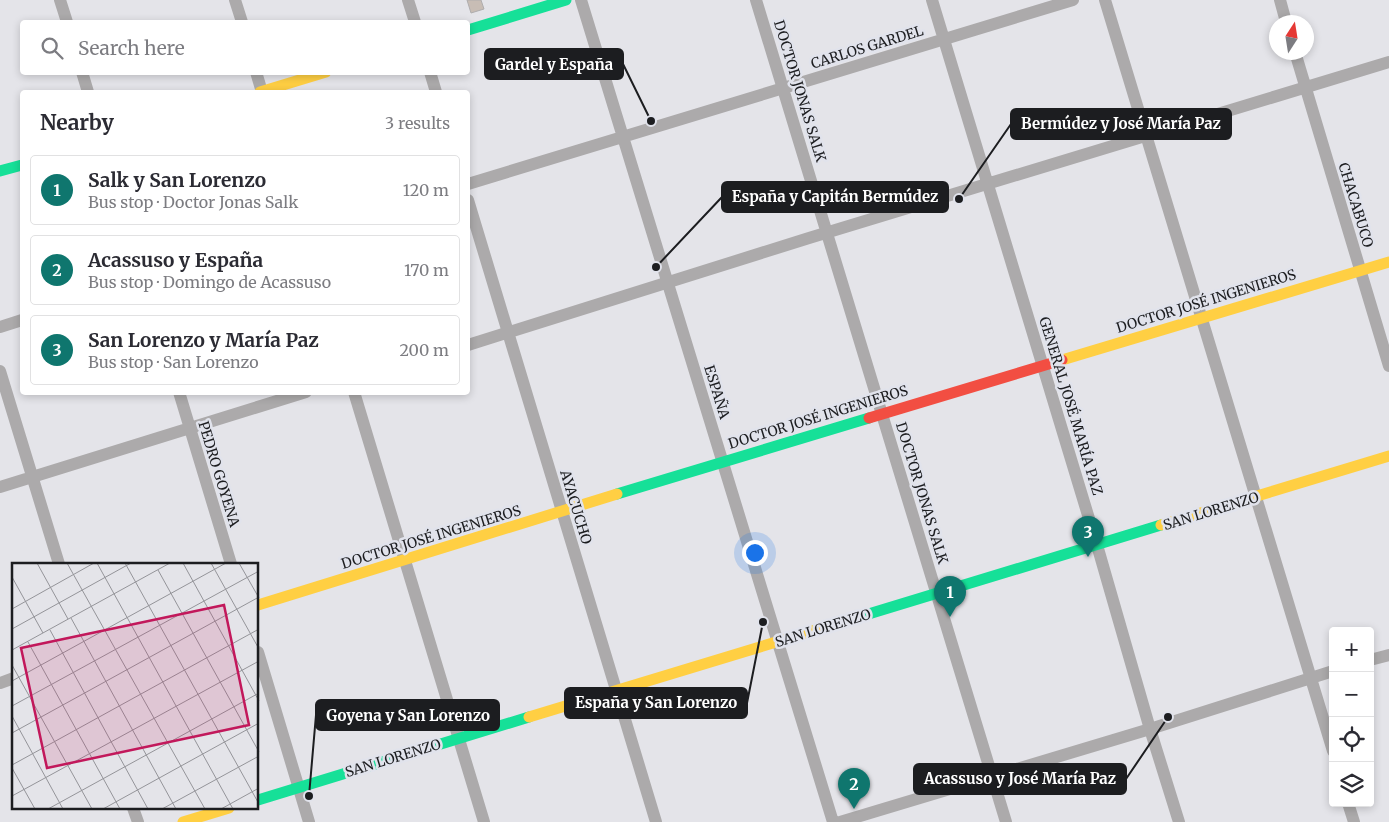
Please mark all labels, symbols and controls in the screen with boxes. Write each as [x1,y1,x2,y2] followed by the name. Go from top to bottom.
[1269,15,1314,60] north arrow
[770,18,830,165] street label: DOCTOR JONAS SALK
[20,20,470,75] search box
[809,21,926,73] street label: CARLOS GARDEL
[38,34,66,62] icon: search
[78,36,185,60] text: Search here
[485,49,623,79] callout: Gardel y España
[495,55,614,74] text: Gardel y España
[40,109,114,136] text: Nearby
[1011,109,1231,139] callout: Bermúdez y José María Paz
[385,113,450,133] text: 3 results
[1021,114,1221,133] text: Bermúdez y José María Paz
[1335,160,1377,250] street label: CHACABUCO
[88,168,266,192] text: Salk y San Lorenzo
[53,180,61,200] text: 1
[403,180,449,200] text: 120 m
[722,182,948,212] callout: España y Capitán Bermúdez
[732,187,938,206] text: España y Capitán Bermúdez
[88,192,298,212] text: Bus stop · Doctor Jonas Salk
[88,248,263,272] text: Acassuso y España
[52,260,62,280] text: 2
[404,260,449,280] text: 170 m
[1114,265,1298,337] street label: DOCTOR JOSÉ INGENIEROS
[88,272,331,292] text: Bus stop · Domingo de Acassuso
[1035,315,1107,497] street label: GENERAL JOSÉ MARÍA PAZ
[88,328,319,352] text: San Lorenzo y María Paz
[52,340,62,360] text: 3
[399,340,449,360] text: 200 m
[88,352,259,372] text: Bus stop · San Lorenzo
[700,363,734,421] street label: ESPAÑA
[726,381,910,453] street label: DOCTOR JOSÉ INGENIEROS
[194,419,244,529] street label: PEDRO GOYENA
[892,420,952,567] street label: DOCTOR JONAS SALK
[556,467,596,546] street label: AYACUCHO
[1161,488,1261,534] street label: SAN LORENZO
[339,501,523,573] street label: DOCTOR JOSÉ INGENIEROS
[1072,516,1104,557] pin: 3
[742,540,768,566] your location
[12,563,259,810] inset map
[934,576,966,617] pin: 1
[773,605,873,651] street label: SAN LORENZO
[1329,627,1374,807] map controls
[1329,627,1374,672] button: +
[1329,672,1374,717] button: −
[565,688,747,718] callout: España y San Lorenzo
[575,693,737,712] text: España y San Lorenzo
[316,700,499,730] callout: Goyena y San Lorenzo
[326,706,490,725] text: Goyena y San Lorenzo
[1329,717,1374,762] button: locate
[343,735,443,781] street label: SAN LORENZO
[1329,762,1374,807] button: layers
[914,764,1126,794] callout: Acassuso y José María Paz
[838,768,870,809] pin: 2
[923,769,1116,788] text: Acassuso y José María Paz

